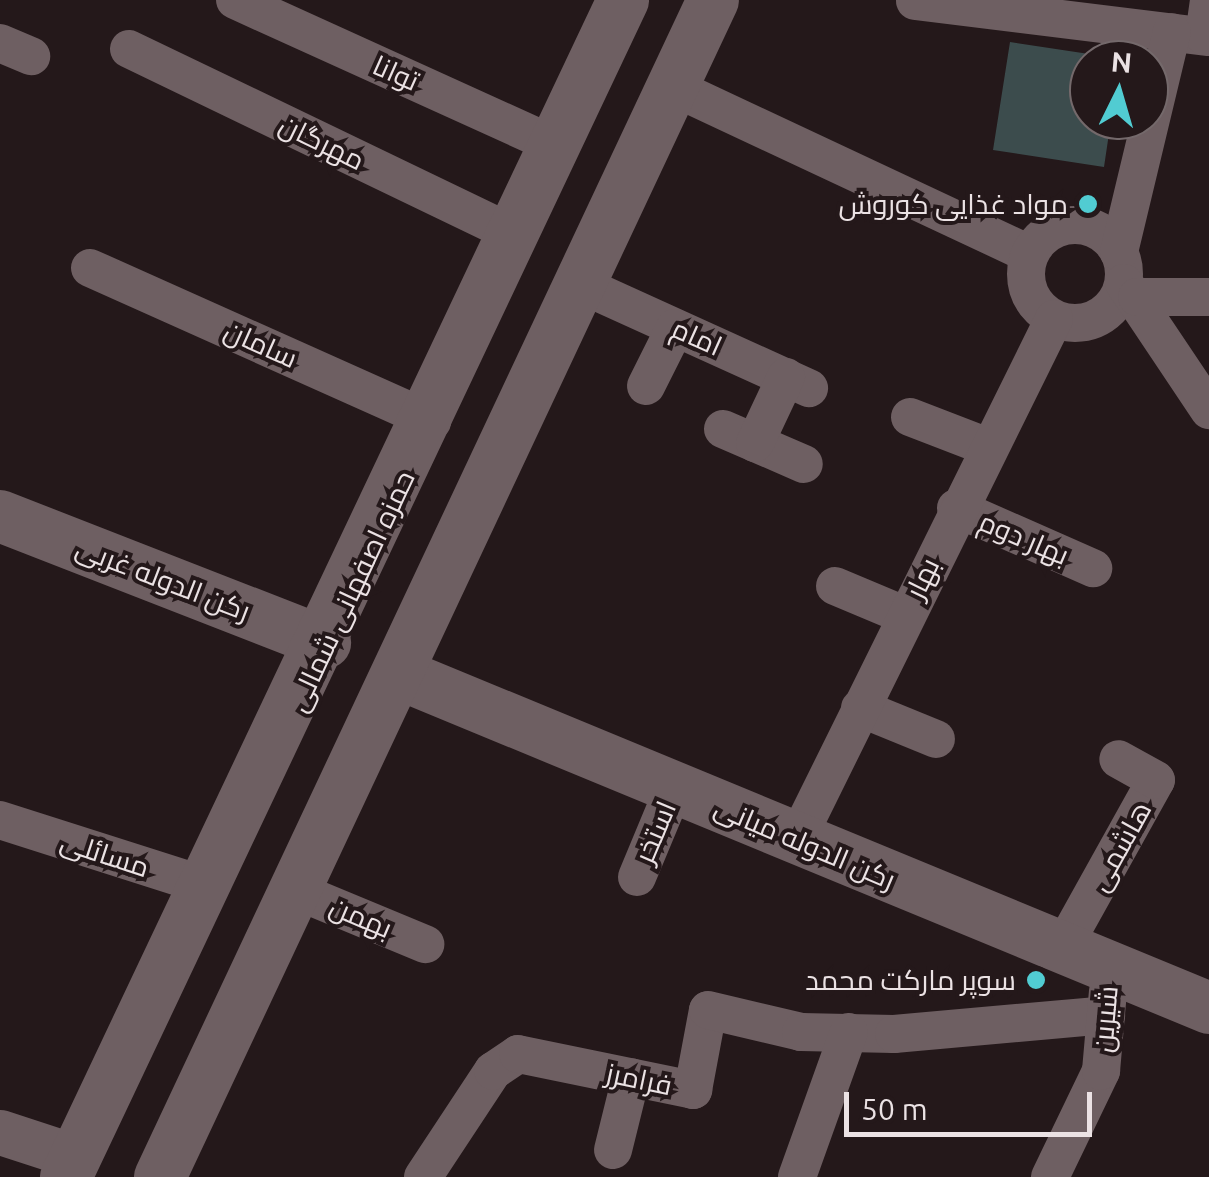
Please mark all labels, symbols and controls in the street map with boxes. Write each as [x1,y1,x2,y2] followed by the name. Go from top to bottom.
[1069,40,1169,140] north arrow
[1110,45,1133,78] text: N
[368,48,424,98] street label: توانا
[274,107,370,177] street label: مهرگان
[838,187,1068,221] place label: مواد غذایی کوروش
[1077,193,1099,215] marker: مواد غذایی کوروش
[667,311,727,363] street label: امام
[219,313,303,375] street label: سامان
[280,465,422,717] street label: حمزه اصفهانی شمالی
[974,504,1074,572] street label: بهار دوم
[71,530,255,628] street label: رکن الدوله غربی
[898,552,946,604] street label: بهار
[709,790,901,896] street label: رکن الدوله میانی
[1082,795,1158,897] street label: هاشمی
[627,796,683,868] street label: استخر
[56,824,154,884] street label: مسائلی
[325,889,397,945] street label: بهمن
[805,963,1016,997] place label: سوپر مارکت محمد
[1025,969,1047,991] marker: سوپر مارکت محمد
[1085,984,1125,1054] street label: شیرین
[603,1056,675,1102] street label: فرامرز
[849,1072,1096,1134] scale bar
[861,1092,928,1126] text: 50 m

